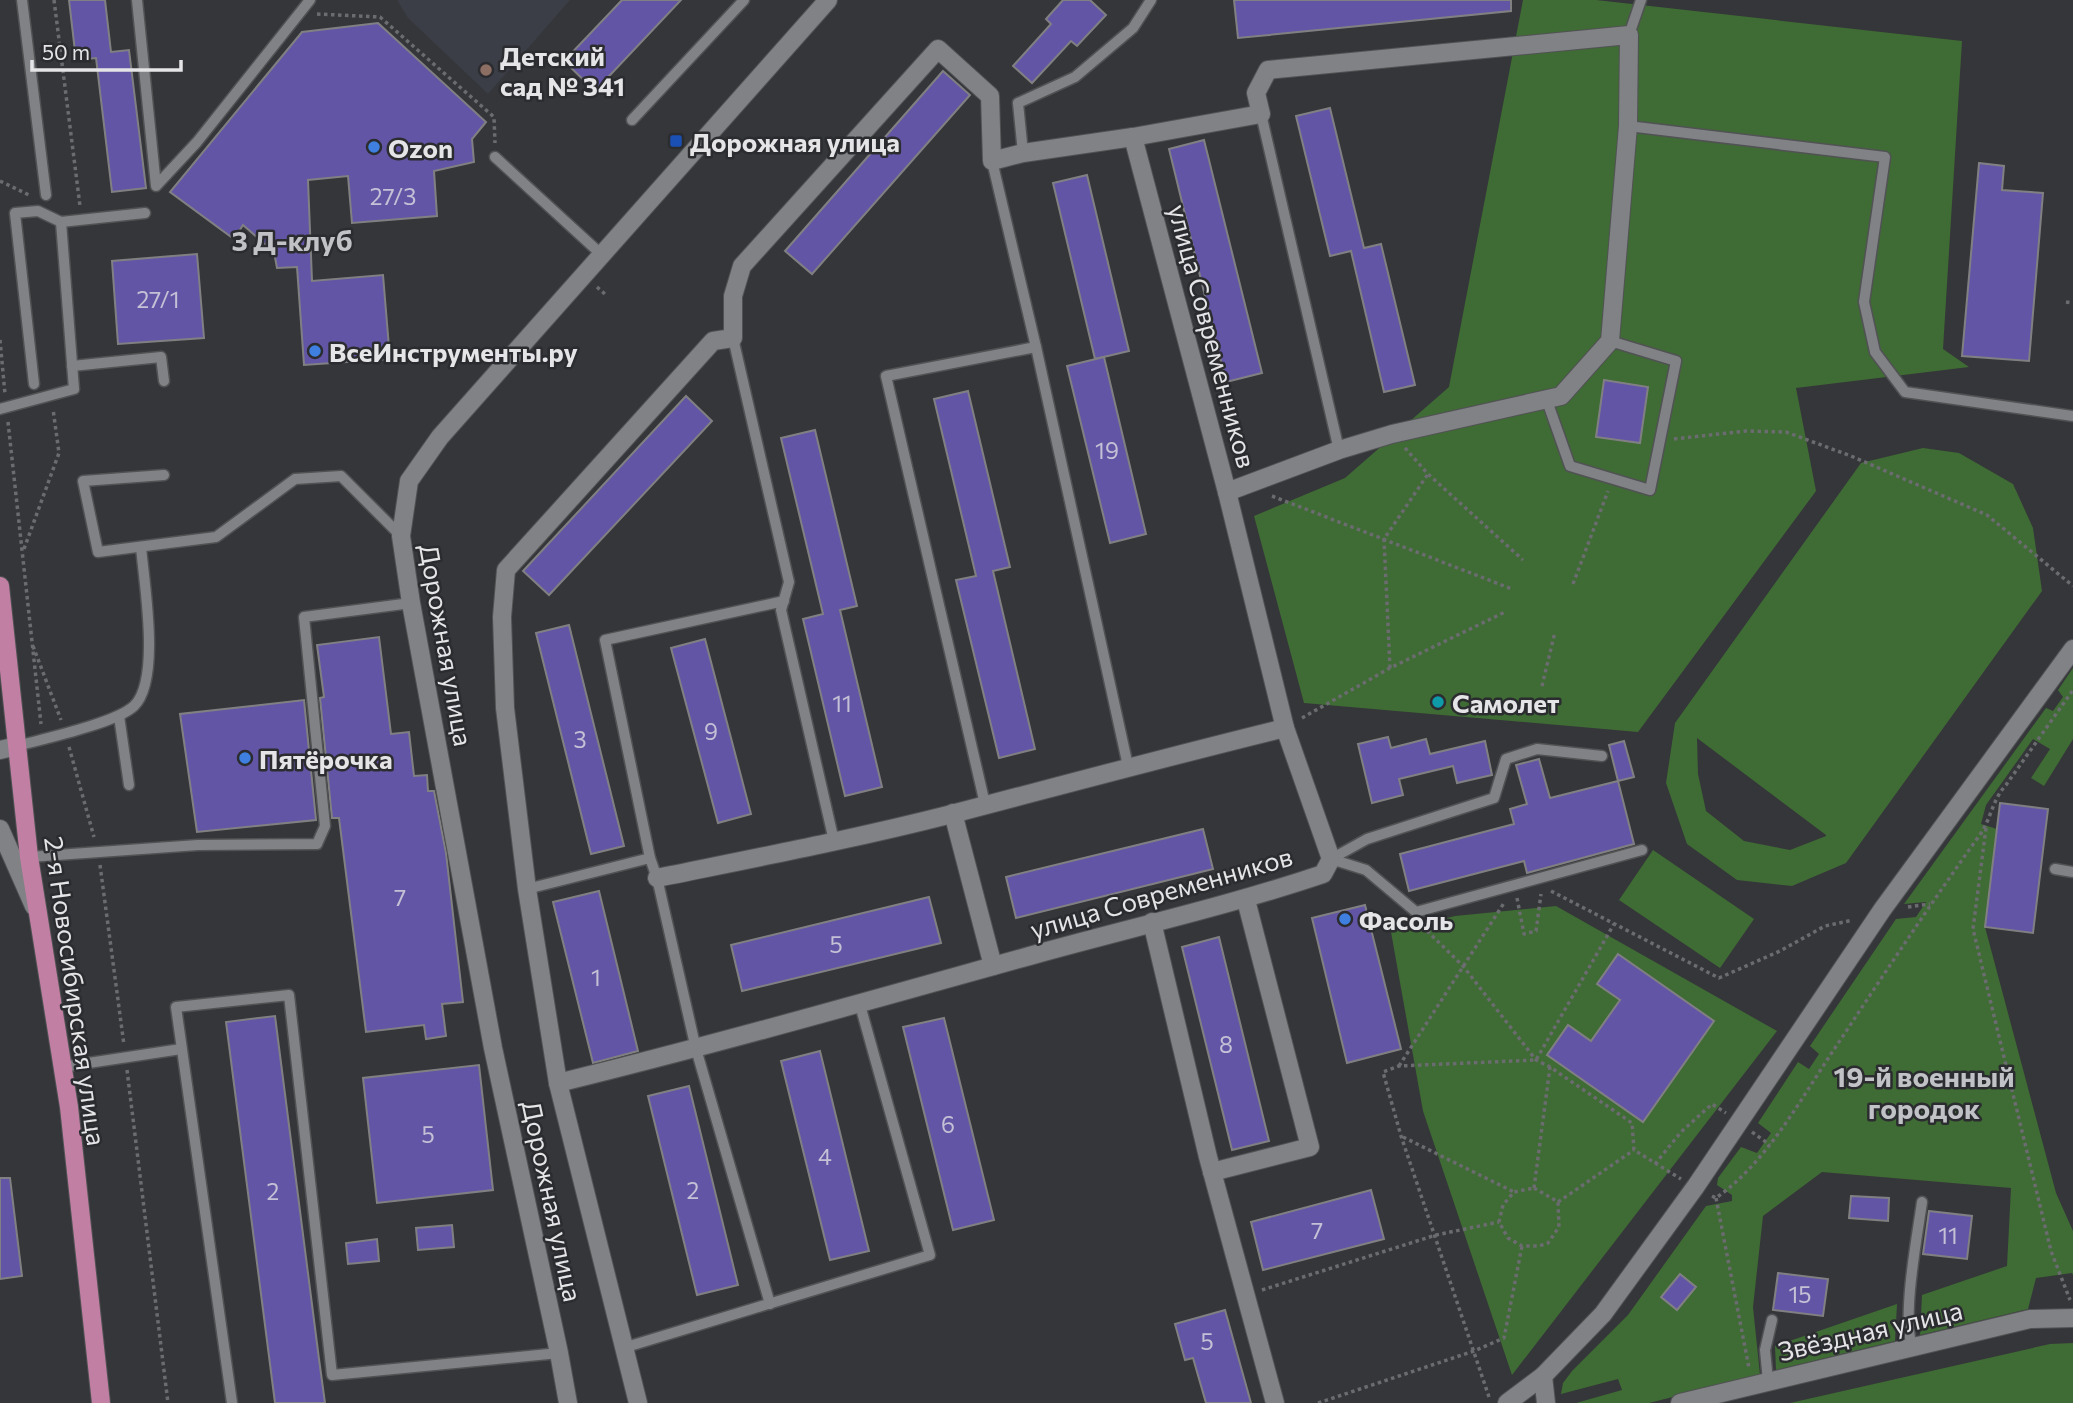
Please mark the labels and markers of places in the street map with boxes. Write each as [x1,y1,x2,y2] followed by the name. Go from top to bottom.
[500,40,625,101] place label: Детский сад № 341
[478,62,494,78] marker: Детский сад № 341
[690,126,900,157] place label: Дорожная улица
[388,132,453,163] place label: Ozon
[668,133,684,149] marker: Дорожная улица
[366,139,382,155] marker: Ozon
[329,336,578,367] place label: ВсеИнструменты.ру
[307,343,323,359] marker: ВсеИнструменты.ру
[1452,687,1560,718] place label: Самолет
[1430,694,1446,710] marker: Самолет
[259,743,392,774] place label: Пятёрочка
[237,750,253,766] marker: Пятёрочка
[1359,904,1453,935] place label: Фасоль
[1337,911,1353,927] marker: Фасоль

